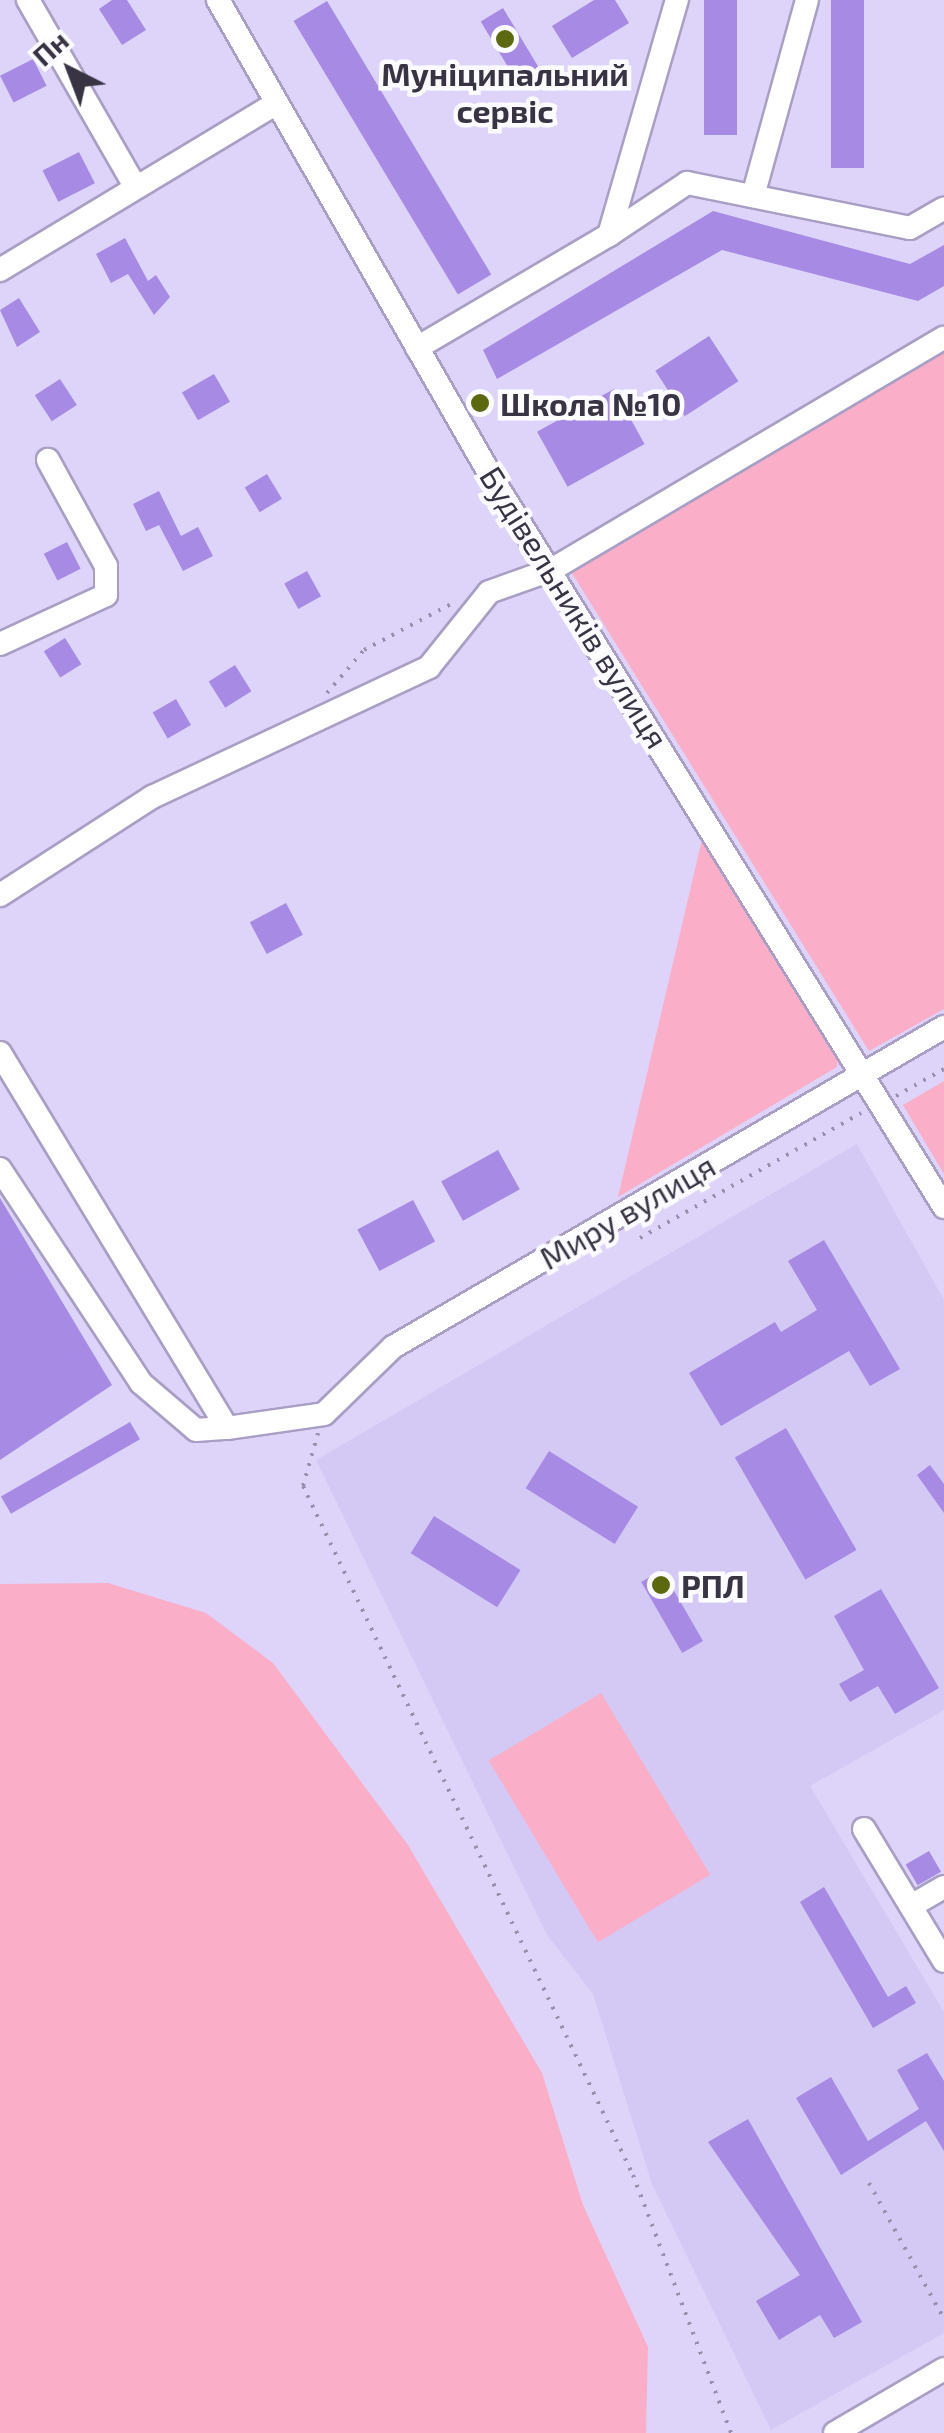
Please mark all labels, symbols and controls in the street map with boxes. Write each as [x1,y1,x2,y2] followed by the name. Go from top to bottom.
[20,20,120,120] north arrow
[25,23,75,73] text: Пн
[494,28,516,50] marker: Муніципальний сервіс
[381,55,629,130] place label: Муніципальний сервіс
[500,384,681,422] place label: Школа №10
[469,392,491,414] marker: Школа №10
[473,459,677,755] street label: Будівельників вулиця
[532,1145,722,1277] street label: Миру вулиця
[681,1566,745,1604] place label: РПЛ
[650,1574,672,1596] marker: РПЛ

